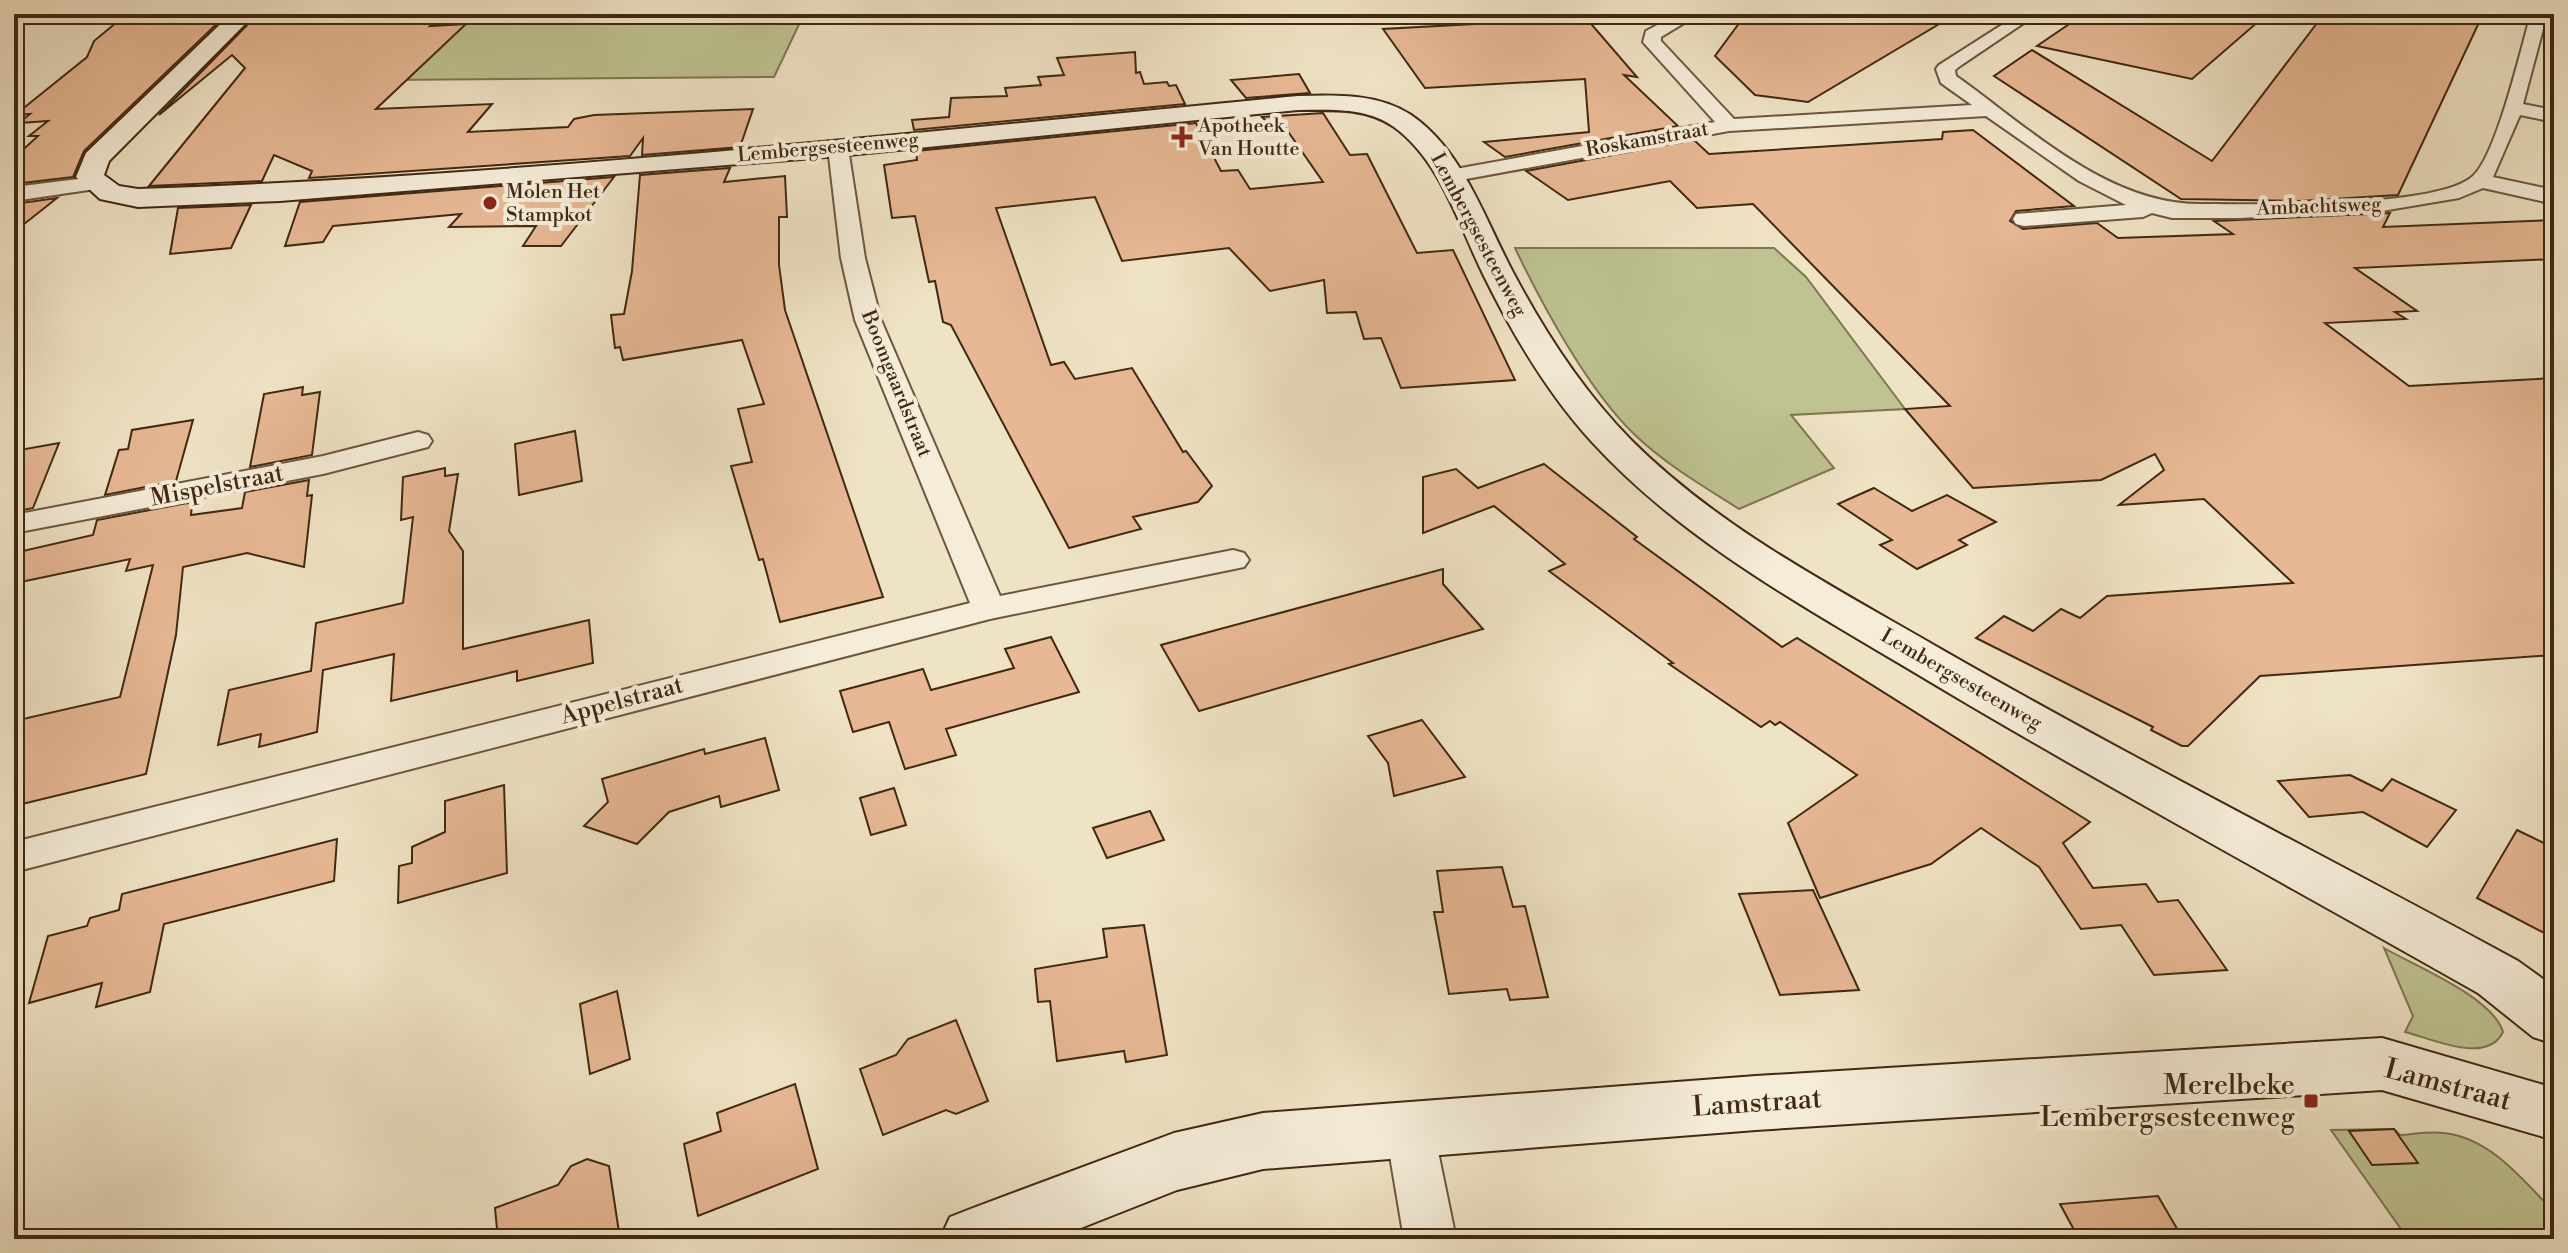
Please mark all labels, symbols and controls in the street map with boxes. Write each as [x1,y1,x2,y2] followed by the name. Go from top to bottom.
[1197,114,1300,162] place label: Apotheek Van Houtte
[1584,117,1710,163] street label: Roskamstraat
[736,128,920,168] street label: Lembergsesteenweg
[1173,128,1191,146] marker: Apotheek Van Houtte
[1424,149,1532,322] street label: Lembergsesteenweg
[506,180,600,228] place label: Molen Het Stampkot
[2255,192,2383,222] street label: Ambachtsweg
[481,194,499,212] marker: Molen Het Stampkot
[855,306,937,461] street label: Boomgaardstraat
[148,458,287,514] street label: Mispelstraat
[1876,624,2047,737] street label: Lembergsesteenweg
[556,670,687,732] street label: Appelstraat
[2381,1051,2515,1119] street label: Lamstraat
[2040,1068,2295,1135] place label: Merelbeke Lembergsesteenweg
[1691,1081,1823,1125] street label: Lamstraat
[2302,1092,2320,1110] marker: Merelbeke Lembergsesteenweg

